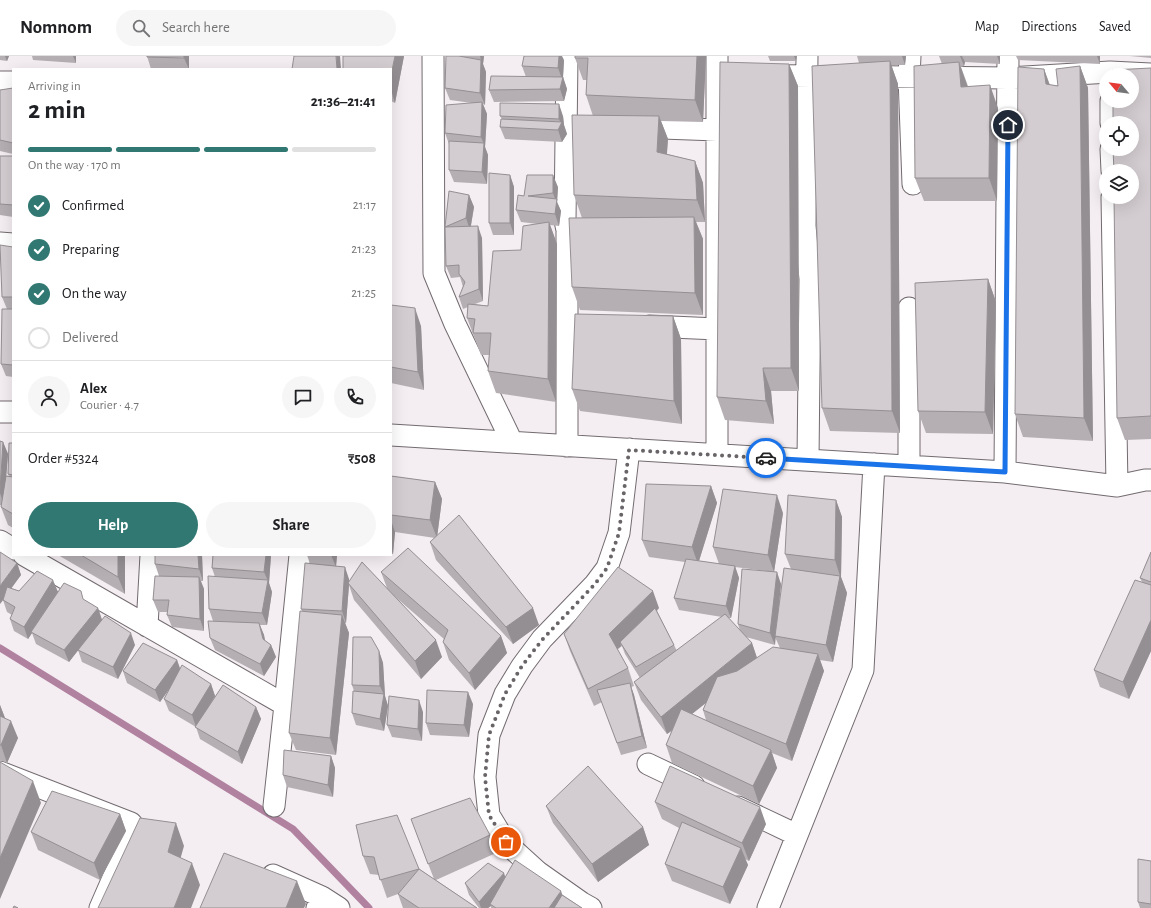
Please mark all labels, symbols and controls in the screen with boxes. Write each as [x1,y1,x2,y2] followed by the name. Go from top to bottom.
[116,10,396,46] search box
[130,17,152,39] icon: search
[20,18,92,37] text: Nomnom
[162,20,230,35] text: Search here
[975,20,999,34] text: Map
[1021,20,1077,34] text: Directions
[1099,20,1131,34] text: Saved
[1099,68,1139,108] north arrow
[1099,68,1139,204] map controls
[28,80,81,93] text: Arriving in
[311,94,376,109] text: 21:36–21:41
[28,97,86,123] text: 2 min
[991,108,1025,142] pin
[997,114,1019,136] icon: home
[1099,116,1139,156] button: locate
[28,159,121,172] text: On the way · 170 m
[1099,164,1139,204] button: layers
[28,195,50,217] icon: check
[62,198,124,213] text: Confirmed
[353,199,376,212] text: 21:17
[28,239,50,261] icon: check
[62,242,119,257] text: Preparing
[351,243,376,256] text: 21:23
[28,283,50,305] icon: check
[62,286,127,301] text: On the way
[351,287,376,300] text: 21:25
[62,330,119,345] text: Delivered
[28,376,70,418] button: person
[282,376,324,418] button: chat
[334,376,376,418] button: phone
[80,381,107,396] text: Alex
[80,399,139,412] text: Courier · 4.7
[746,438,786,478] courier
[755,447,777,469] icon: car
[28,451,99,466] text: Order #5324
[348,451,376,466] text: ₹508
[28,502,198,548] button: Help
[206,502,376,548] button: Share
[489,825,523,859] pin
[495,831,517,853] icon: bag

